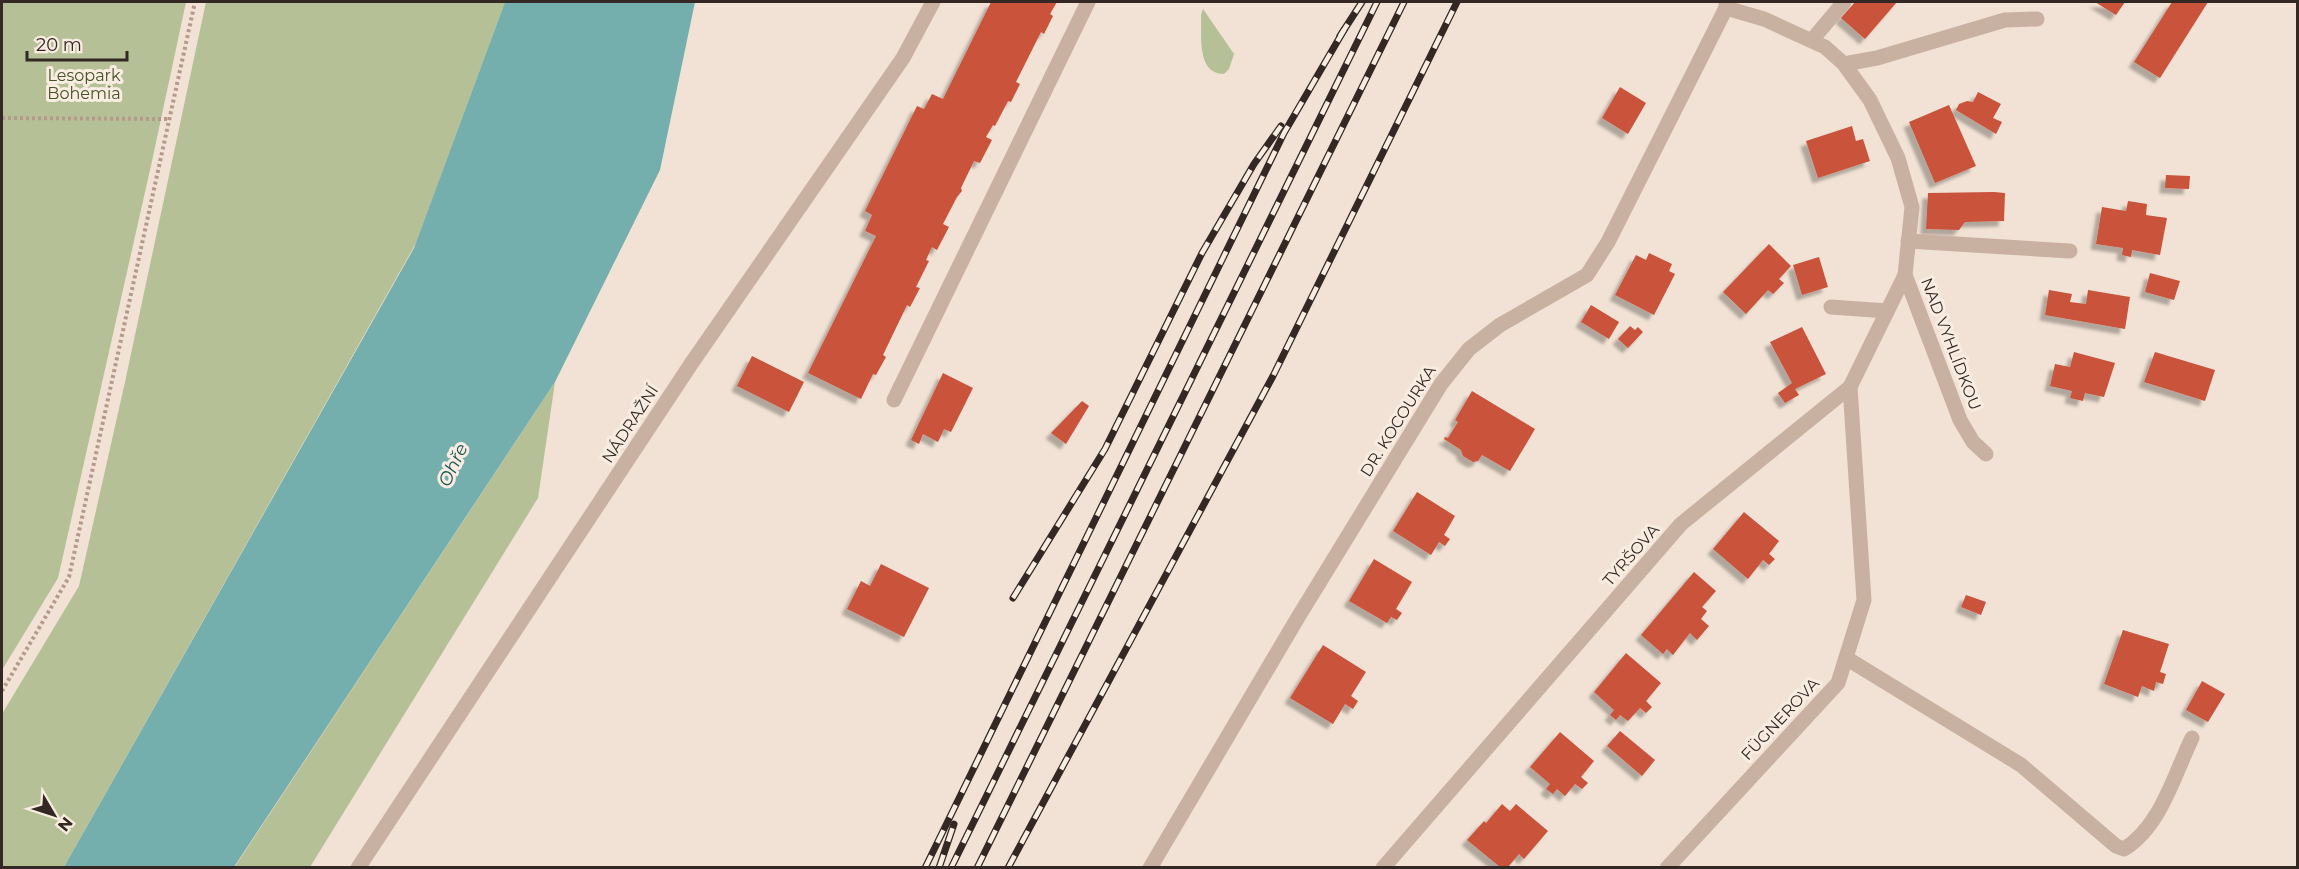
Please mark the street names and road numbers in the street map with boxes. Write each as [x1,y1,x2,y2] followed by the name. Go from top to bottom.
[1917,275,1985,413] street label: NAD VYHLÍDKOU
[1356,362,1440,480] street label: DR. KOCOURKA
[598,381,663,466] street label: NÁDRAŽNÍ
[1599,520,1663,590] street label: TYRŠOVA
[1736,673,1823,764] street label: FÜGNEROVA

